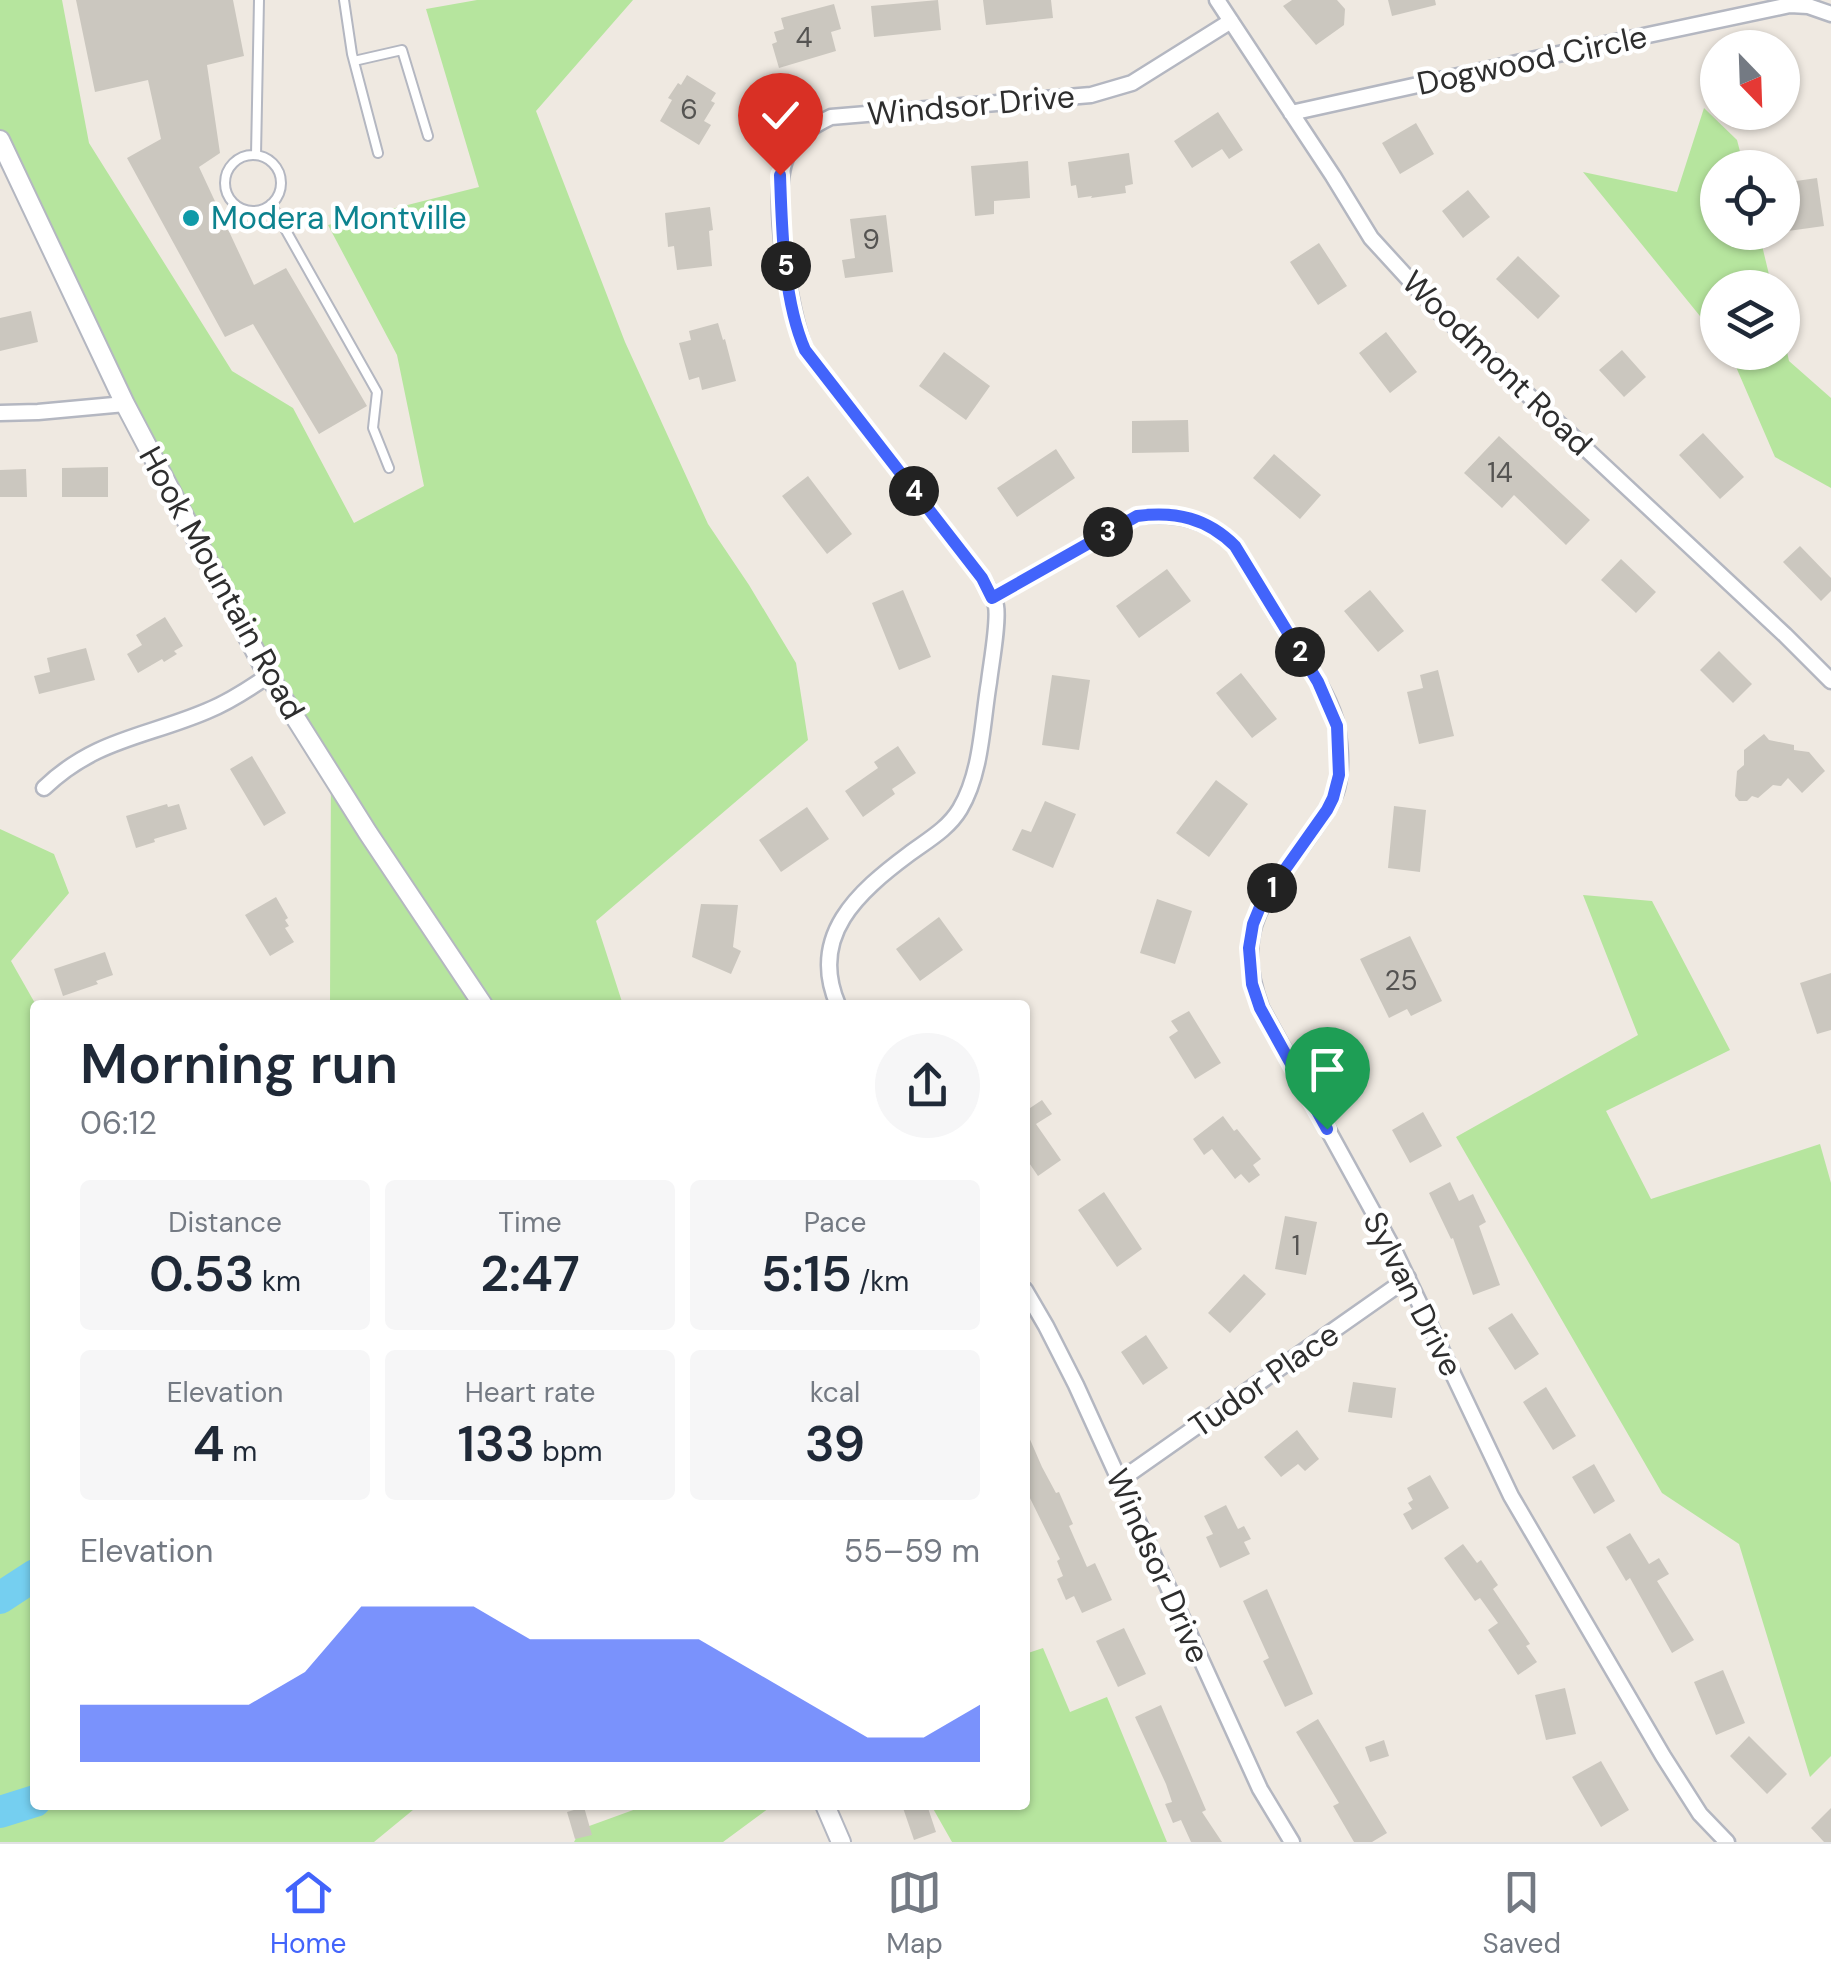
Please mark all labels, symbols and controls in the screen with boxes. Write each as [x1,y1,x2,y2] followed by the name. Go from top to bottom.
[1413,15,1651,105] street label: Dogwood Circle
[796,19,813,56] house number: 4
[1700,30,1800,130] north arrow
[1700,30,1800,370] map controls
[738,73,823,176] pin
[865,75,1077,135] street label: Windsor Drive
[753,88,808,143] icon: check
[680,91,698,128] house number: 6
[1700,150,1800,250] button: locate
[211,197,467,239] place label: Modera Montville
[180,207,202,229] marker: Modera Montville
[862,221,880,258] house number: 9
[761,241,811,291] pin: 5
[777,247,795,284] text: 5
[1393,261,1601,465] street label: Woodmont Road
[1700,270,1800,370] button: layers
[129,439,315,727] street label: Hook Mountain Road
[1487,454,1513,491] house number: 14
[889,466,939,516] pin: 4
[905,472,923,509] text: 4
[1083,507,1133,557] pin: 3
[1100,513,1116,550] text: 3
[1275,627,1325,677] pin: 2
[1292,633,1308,670] text: 2
[1247,863,1297,913] pin: 1
[1267,869,1277,906] text: 1
[1384,962,1418,999] house number: 25
[1285,1027,1370,1130] pin
[80,1028,398,1100] text: Morning run
[875,1033,980,1138] button: share
[1300,1042,1355,1097] icon: arrive
[80,1102,157,1144] text: 06:12
[168,1204,282,1241] text: Distance
[498,1204,562,1241] text: Time
[804,1204,866,1241] text: Pace
[1354,1204,1472,1384] street label: Sylvan Drive
[1292,1227,1300,1264] house number: 1
[149,1241,255,1307] text: 0.53
[480,1241,580,1307] text: 2:47
[761,1241,852,1307] text: 5:15
[255,1263,301,1300] text: km
[852,1263,909,1300] text: /km
[1181,1313,1347,1447] street label: Tudor Place
[167,1374,283,1411] text: Elevation
[465,1374,595,1411] text: Heart rate
[810,1374,860,1411] text: kcal
[193,1411,225,1477] text: 4
[458,1411,535,1477] text: 133
[805,1411,865,1477] text: 39
[225,1433,257,1470] text: m
[535,1433,602,1470] text: bpm
[1096,1462,1220,1670] street label: Windsor Drive
[80,1530,213,1572] text: Elevation
[844,1530,980,1572] text: 55–59 m
[270,1865,346,1962] tab: Home
[886,1865,943,1962] tab: Map
[1483,1865,1561,1962] tab: Saved

